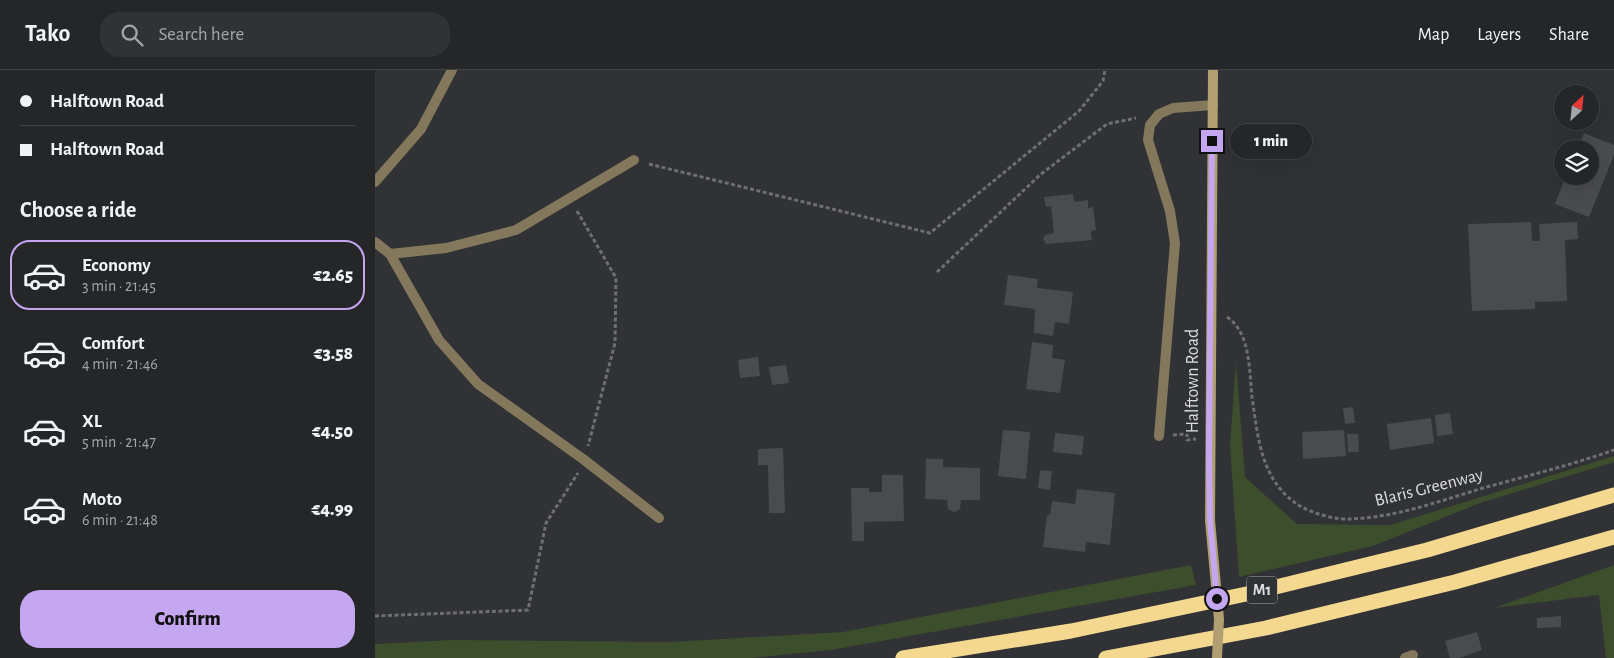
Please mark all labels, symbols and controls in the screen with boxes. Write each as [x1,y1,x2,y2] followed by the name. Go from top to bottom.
[100,12,450,57] search box
[118,21,146,49] icon: search
[25,22,70,46] text: Tako
[158,25,244,44] text: Search here
[1418,26,1449,44] text: Map
[1477,26,1521,44] text: Layers
[1549,26,1589,44] text: Share
[1554,85,1599,130] north arrow
[1554,85,1599,185] map controls
[50,92,164,111] text: Halftown Road
[1229,124,1312,158] callout: 1 min
[1201,130,1223,152] route end
[1254,133,1288,149] text: 1 min
[50,140,164,159] text: Halftown Road
[1554,140,1599,185] button: layers
[20,199,136,221] text: Choose a ride
[22,253,67,298] icon: car
[82,256,151,275] text: Economy
[313,266,353,285] text: €2.65
[82,278,156,294] text: 3 min · 21:45
[1184,329,1202,433] street label: Halftown Road
[22,331,67,376] icon: car
[82,334,144,353] text: Comfort
[314,344,353,363] text: €3.58
[82,356,158,372] text: 4 min · 21:46
[22,409,67,454] icon: car
[82,412,102,431] text: XL
[312,422,353,441] text: €4.50
[82,434,156,450] text: 5 min · 21:47
[1373,466,1486,510] street label: Blaris Greenway
[22,487,67,532] icon: car
[82,490,122,509] text: Moto
[312,500,353,519] text: €4.99
[82,512,158,528] text: 6 min · 21:48
[1247,576,1277,604] road number: M1
[1206,588,1228,610] route start
[20,590,355,648] button: Confirm

